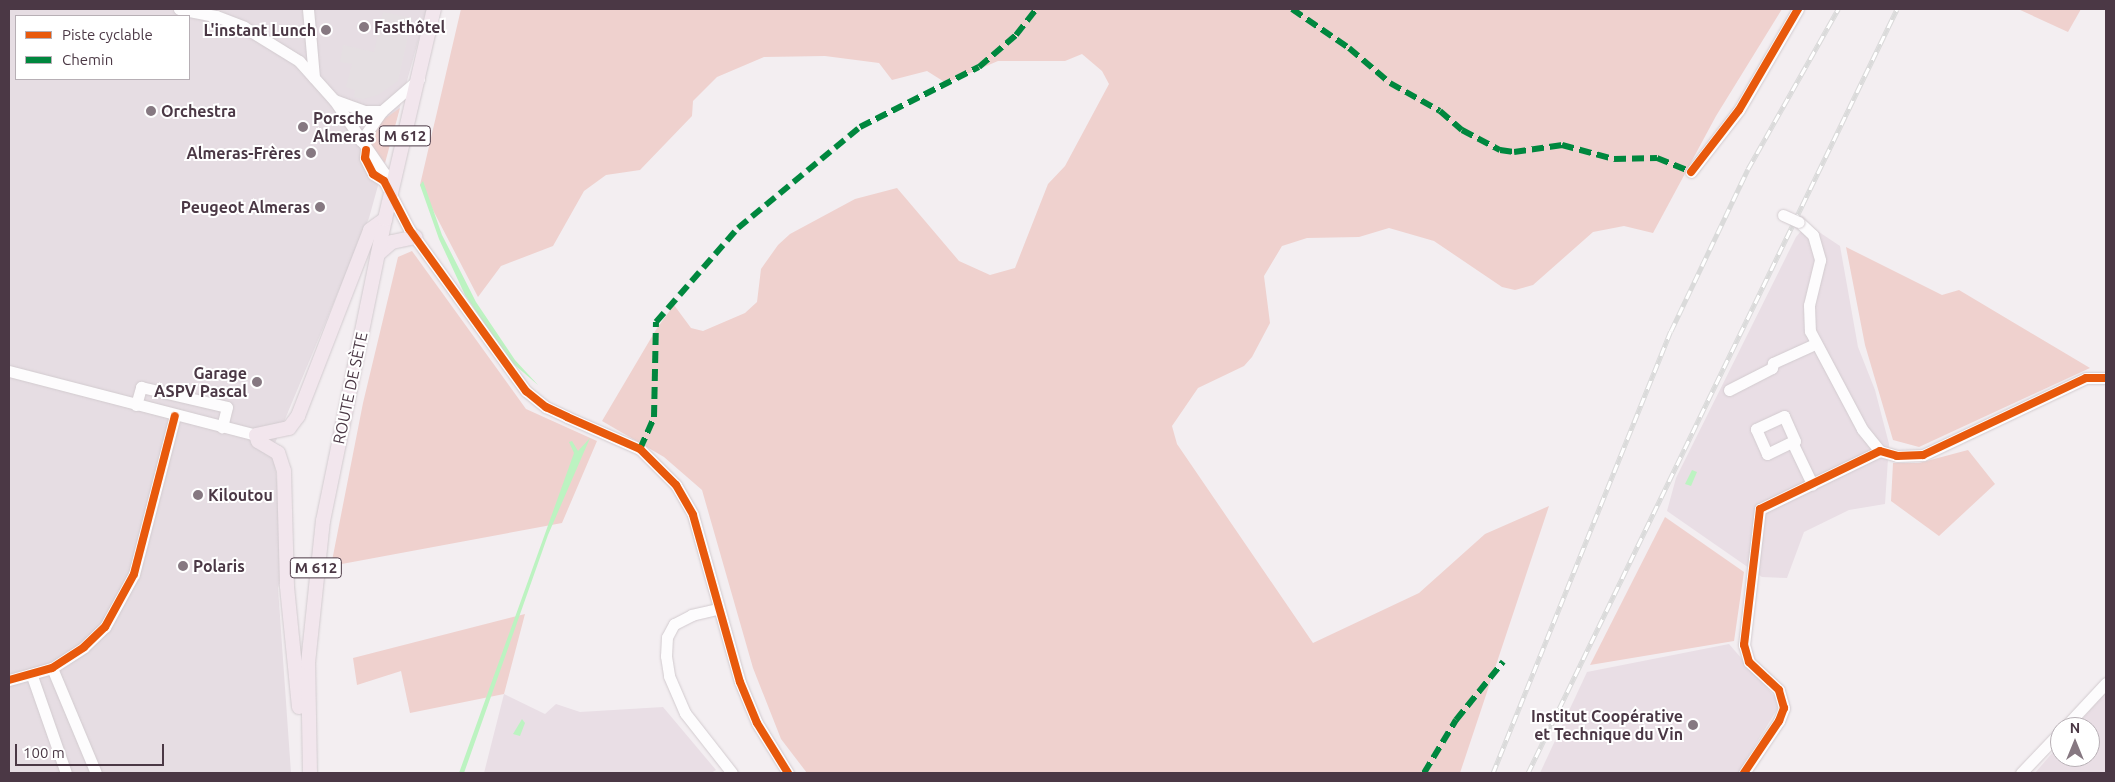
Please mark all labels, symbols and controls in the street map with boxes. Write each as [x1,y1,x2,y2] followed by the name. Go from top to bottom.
[15,15,190,80] legend
[374,17,445,37] place label: Fasthôtel
[203,20,316,40] place label: L'instant Lunch
[358,21,370,33] marker: Fasthôtel
[320,24,332,36] marker: L'instant Lunch
[62,26,153,43] text: Piste cyclable
[62,51,113,68] text: Chemin
[161,101,236,121] place label: Orchestra
[145,105,157,117] marker: Orchestra
[313,108,375,146] place label: Porsche Almeras
[297,121,309,133] marker: Porsche Almeras
[379,124,431,148] road number: M 612
[186,143,301,163] place label: Almeras-Frères
[305,147,317,159] marker: Almeras-Frères
[181,197,310,217] place label: Peugeot Almeras
[314,201,326,213] marker: Peugeot Almeras
[329,330,371,446] street label: ROUTE DE SÈTE
[154,363,247,401] place label: Garage ASPV Pascal
[251,376,263,388] marker: Garage ASPV Pascal
[208,485,273,505] place label: Kiloutou
[192,489,204,501] marker: Kiloutou
[193,556,245,576] place label: Polaris
[290,556,342,580] road number: M 612
[177,560,189,572] marker: Polaris
[1531,706,1683,744] place label: Institut Coopérative et Technique du Vin
[2050,717,2100,767] north arrow
[1687,719,1699,731] marker: Institut Coopérative et Technique du Vin
[2070,720,2080,736] text: N
[18,734,166,766] scale bar
[23,744,65,761] text: 100 m

